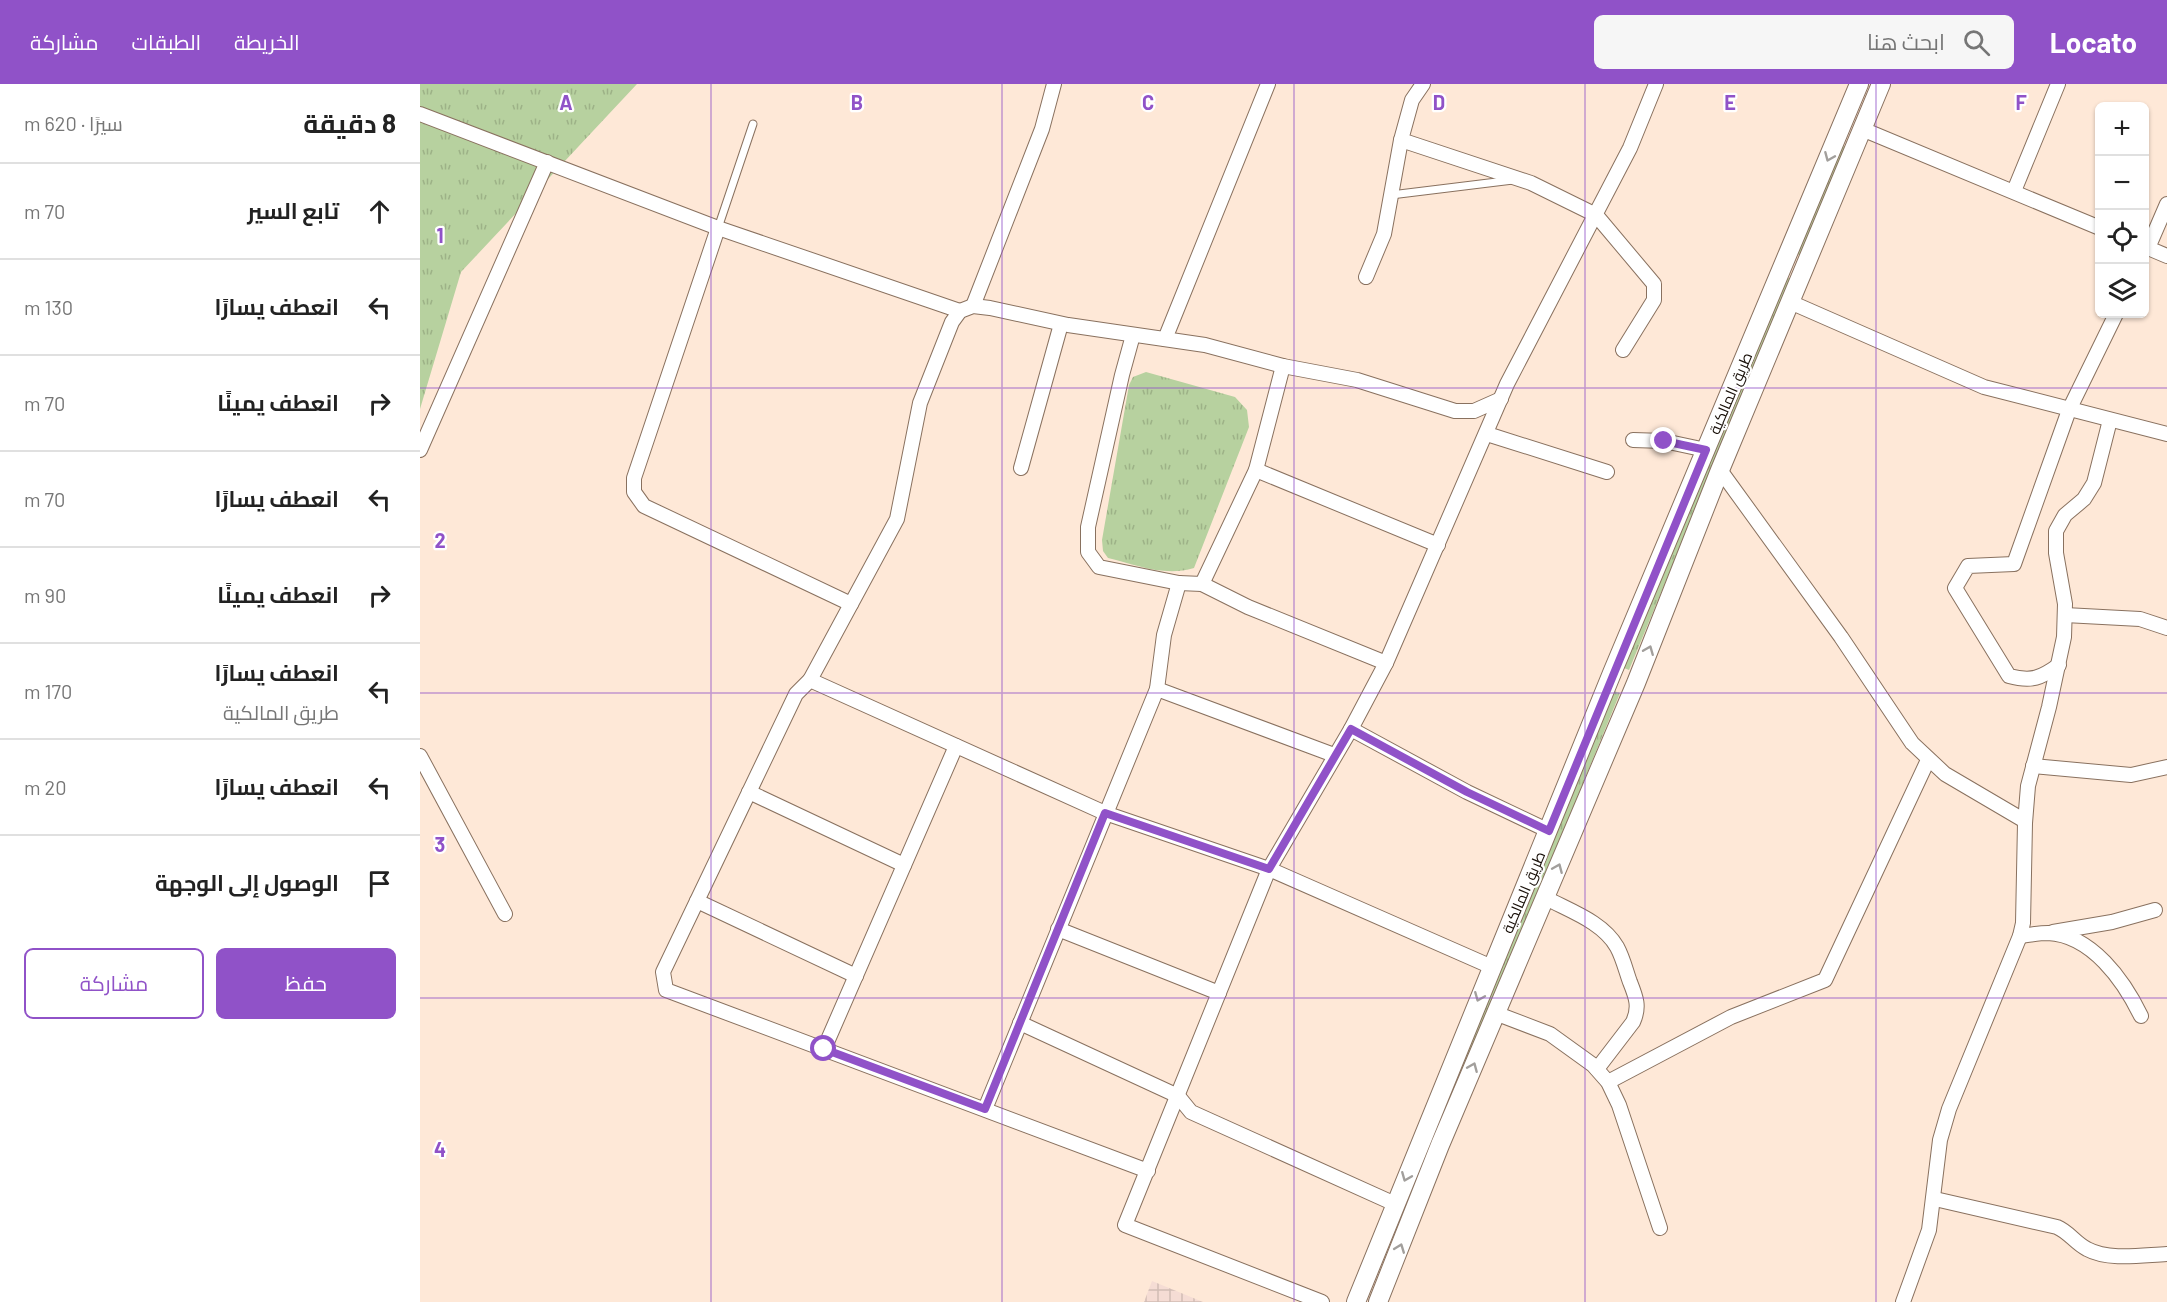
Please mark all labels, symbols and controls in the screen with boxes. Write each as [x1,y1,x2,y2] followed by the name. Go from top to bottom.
[1594,15,2014,69] search box
[2050,25,2137,59] text: Locato
[1960,26,1993,59] icon: search
[1867,28,1945,54] text: ابحث هنا
[30,29,99,54] text: مشاركة
[132,29,201,54] text: الطبقات
[234,29,300,54] text: الخريطة
[559,90,573,114] text: A
[851,90,863,114] text: B
[1142,90,1154,114] text: C
[1433,90,1445,114] text: D
[1724,90,1736,114] text: E
[2015,90,2027,114] text: F
[2095,102,2149,318] map controls
[2095,102,2149,156] button: +
[303,107,396,138] text: 8 دقيقة
[24,111,123,135] text: سيرًا · 620 m
[1824,151,1836,162] one-way arrow
[2095,156,2149,210] button: −
[363,195,396,228] icon: ahead
[247,197,339,223] text: تابع السير
[24,199,65,223] text: 70 m
[2095,210,2149,264] button: locate
[436,223,444,247] text: 1
[2095,264,2149,318] button: layers
[363,291,396,324] icon: left
[215,293,339,319] text: انعطف يسارًا
[24,295,73,319] text: 130 m
[1705,349,1757,437] street label: طريق المالكية
[363,387,396,420] icon: right
[217,389,339,415] text: انعطف يمينًا
[24,391,65,415] text: 70 m
[1650,427,1676,453] route end
[363,483,396,516] icon: left
[215,485,339,511] text: انعطف يسارًا
[24,487,65,511] text: 70 m
[434,528,446,552] text: 2
[363,579,396,612] icon: right
[217,581,339,607] text: انعطف يمينًا
[24,583,66,607] text: 90 m
[1642,645,1655,655] one-way arrow
[215,659,339,685] text: انعطف يسارًا
[363,675,396,708] icon: left
[24,679,72,703] text: 170 m
[223,700,339,724] text: طريق المالكية
[363,771,396,804] icon: left
[215,773,339,799] text: انعطف يسارًا
[24,775,67,799] text: 20 m
[435,832,445,856] text: 3
[1498,848,1550,936] street label: طريق المالكية
[1551,864,1563,875] one-way arrow
[363,867,396,900] icon: arrive
[155,869,339,895] text: الوصول إلى الوجهة
[24,948,204,1019] button: مشاركة
[216,948,396,1019] button: حفظ
[1474,990,1486,1001] one-way arrow
[810,1035,836,1061] route start
[1466,1062,1478,1073] one-way arrow
[434,1137,446,1161] text: 4
[1401,1171,1413,1182] one-way arrow
[1393,1243,1405,1254] one-way arrow

